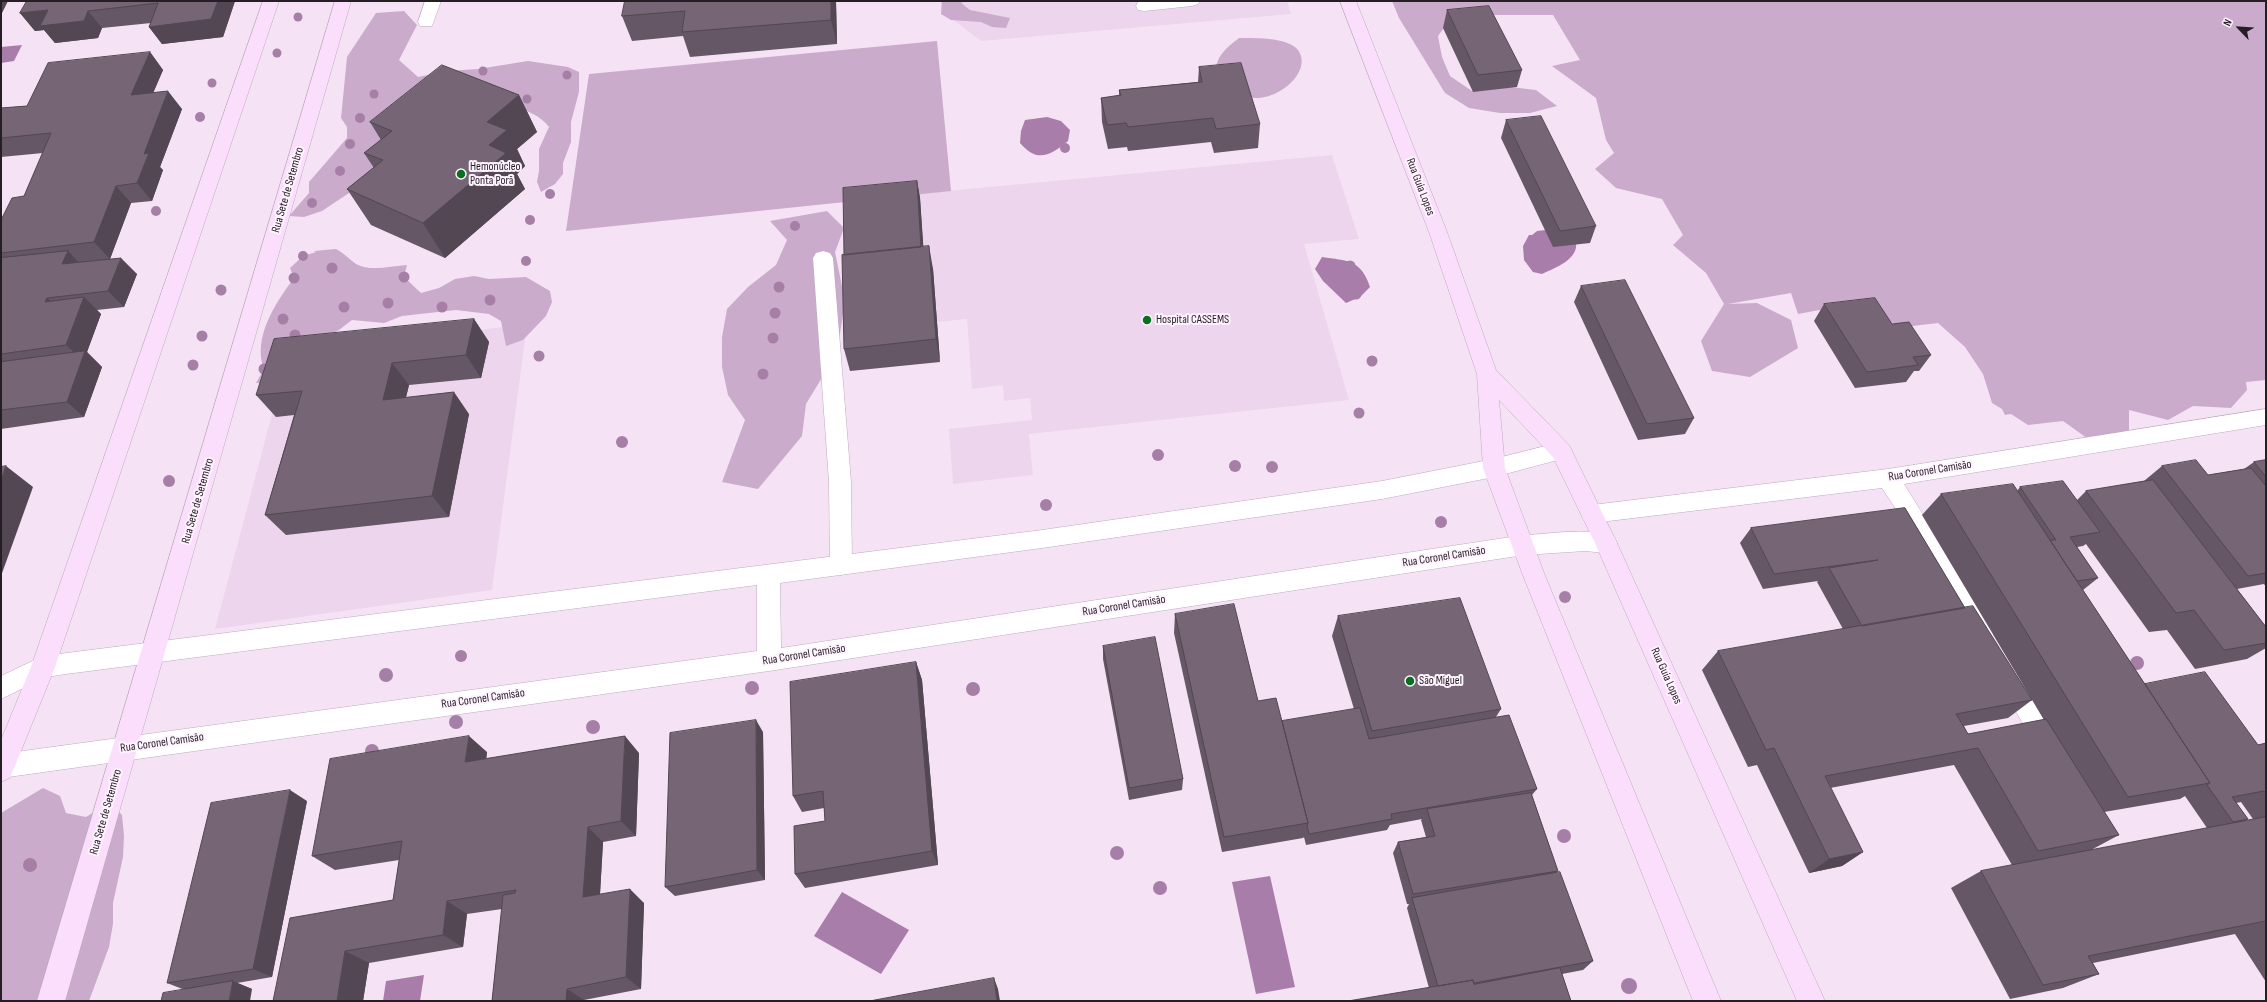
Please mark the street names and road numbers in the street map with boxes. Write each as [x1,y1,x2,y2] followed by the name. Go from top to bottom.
[269,146,307,234] street label: Rua Sete de Setembro
[1402,156,1438,218] street label: Rua Guia Lopes
[179,457,217,545] street label: Rua Sete de Setembro
[1887,457,1973,485] street label: Rua Coronel Camisão
[1401,543,1487,571] street label: Rua Coronel Camisão
[1081,592,1167,620] street label: Rua Coronel Camisão
[761,641,847,669] street label: Rua Coronel Camisão
[1647,646,1685,706] street label: Rua Guia Lopes
[440,686,526,712] street label: Rua Coronel Camisão
[119,730,205,756] street label: Rua Coronel Camisão
[87,768,125,856] street label: Rua Sete de Setembro

